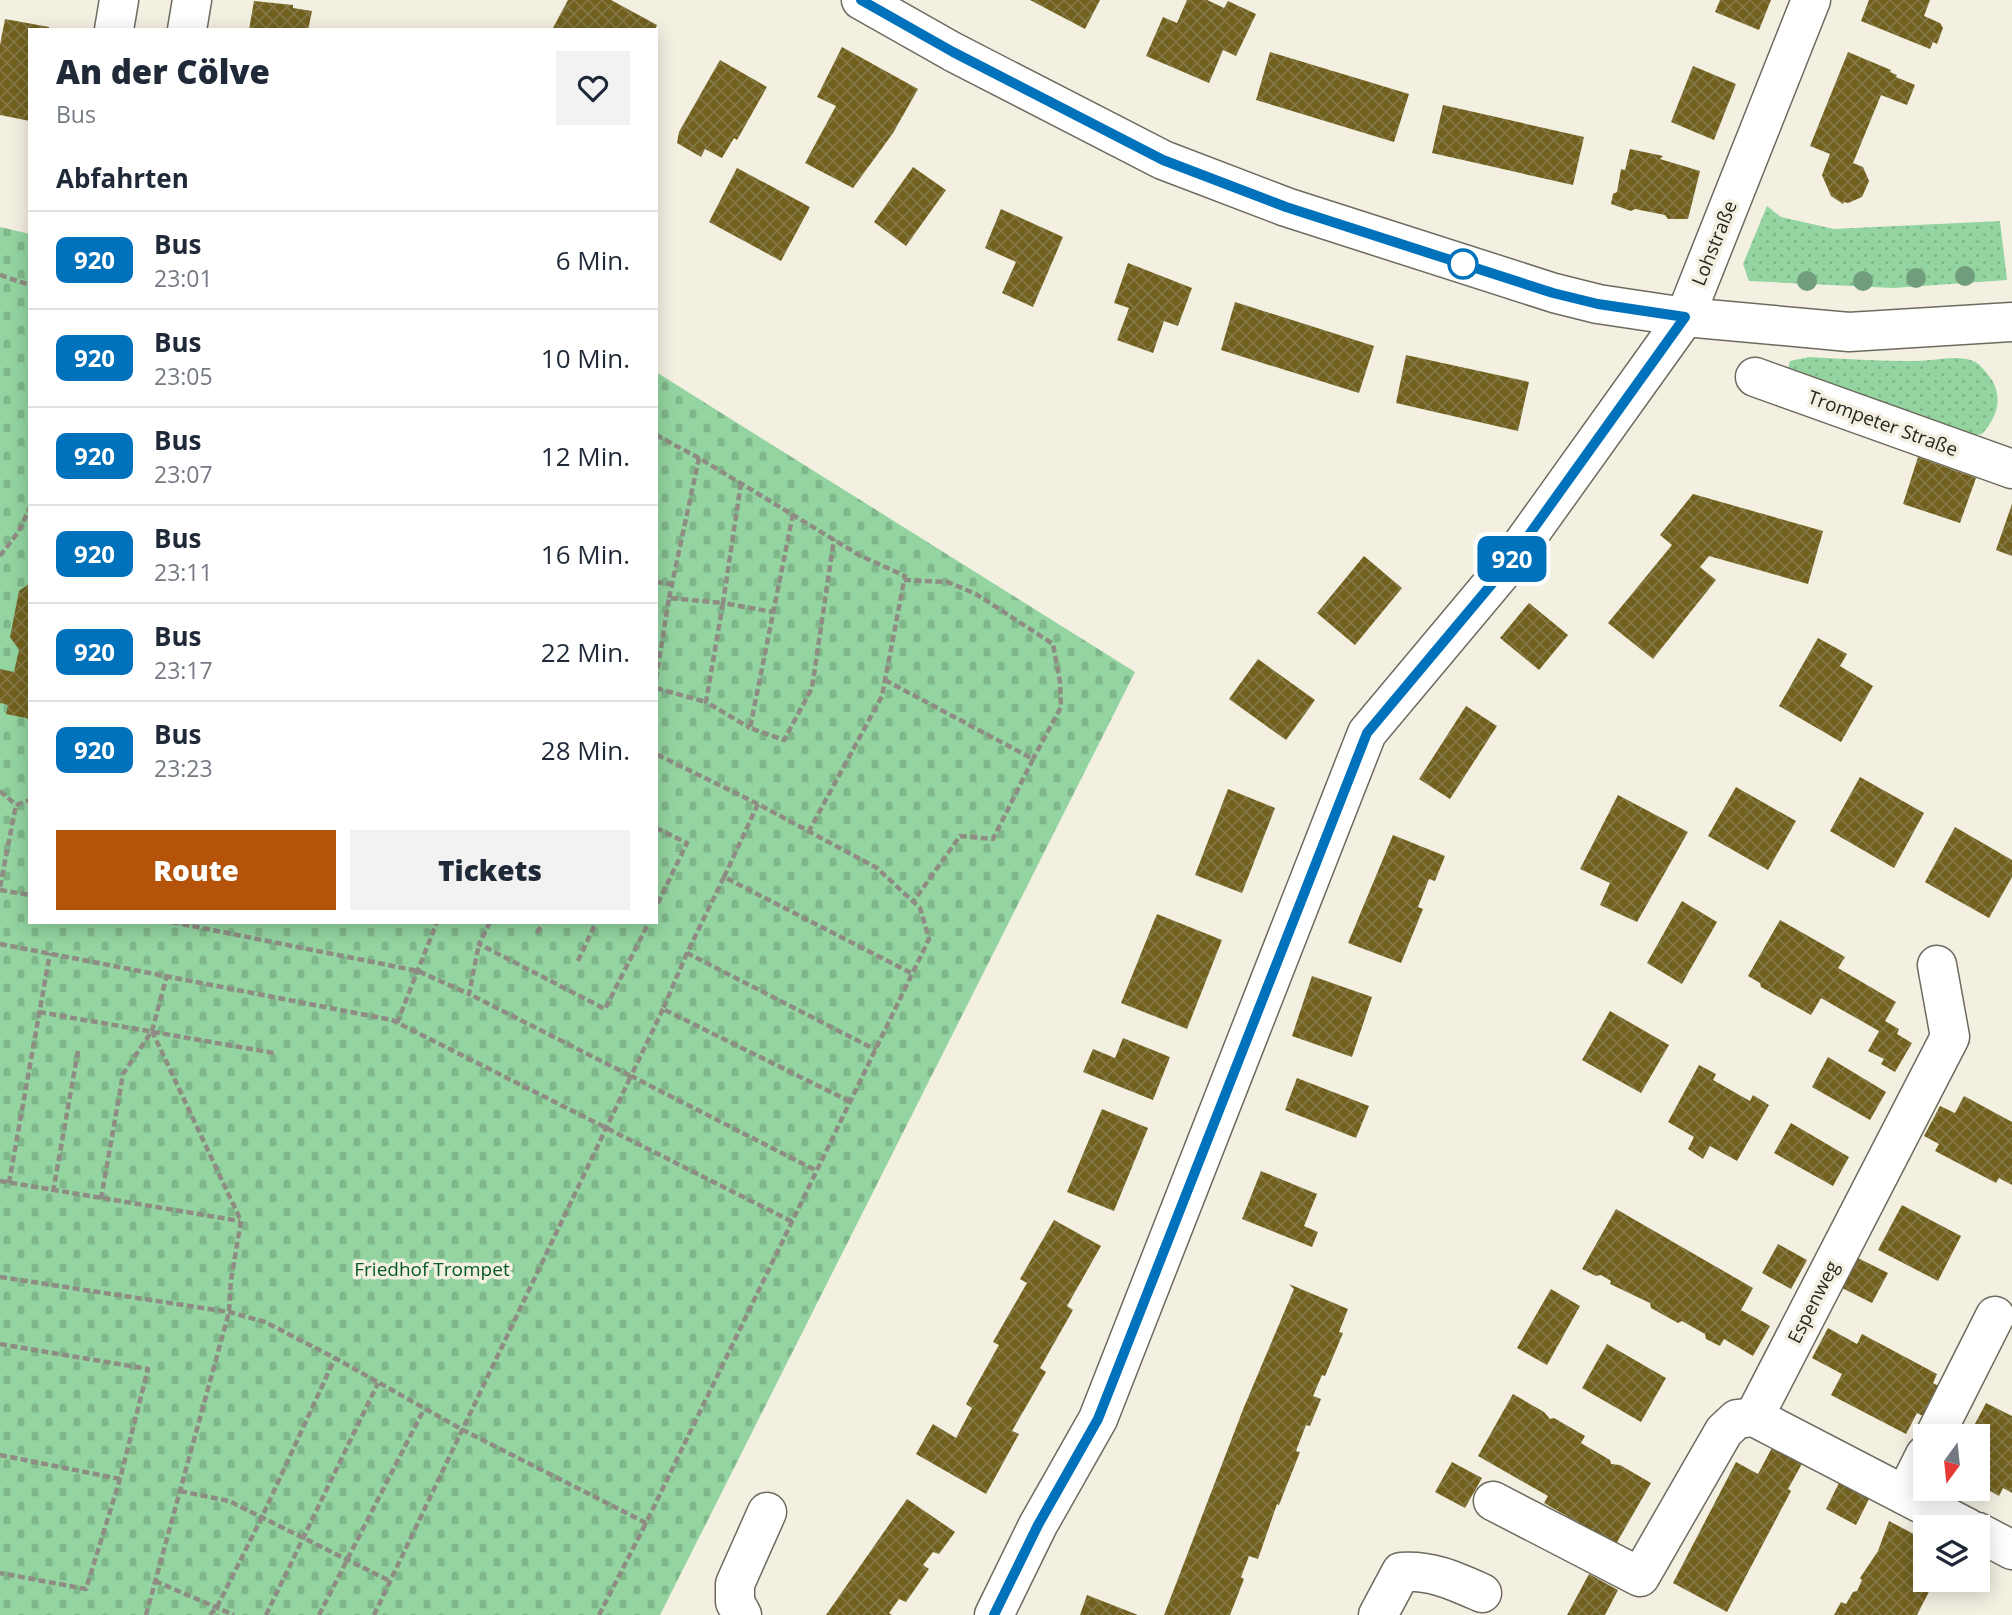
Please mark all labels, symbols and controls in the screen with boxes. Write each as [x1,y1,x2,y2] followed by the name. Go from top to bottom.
[56,49,270,94] text: An der Cölve
[556,51,630,125] button: heart
[56,98,96,130] text: Bus
[56,160,189,196] text: Abfahrten
[1685,197,1743,289] street label: Lohstraße
[154,226,201,262] text: Bus
[556,242,630,278] text: 6 Min.
[74,243,115,276] text: 920
[1448,249,1478,279] unlabelled marker
[154,262,213,294] text: 23:01
[154,324,201,360] text: Bus
[541,340,630,376] text: 10 Min.
[74,341,115,374] text: 920
[154,360,213,392] text: 23:05
[1804,384,1962,462] street label: Trompeter Straße
[154,422,201,458] text: Bus
[541,438,630,474] text: 12 Min.
[74,439,115,472] text: 920
[154,458,213,490] text: 23:07
[154,520,201,556] text: Bus
[541,536,630,572] text: 16 Min.
[1472,536,1552,582] line badge: 920
[74,537,115,570] text: 920
[1491,542,1533,575] text: 920
[154,556,213,588] text: 23:11
[154,618,201,654] text: Bus
[541,634,630,670] text: 22 Min.
[74,635,115,668] text: 920
[154,654,213,686] text: 23:17
[154,716,201,752] text: Bus
[541,732,630,768] text: 28 Min.
[74,733,115,766] text: 920
[154,752,213,784] text: 23:23
[56,830,336,910] button: Route
[350,830,630,910] button: Tickets
[354,1256,510,1282] park label: Friedhof Trompet
[1781,1256,1845,1348] street label: Espenweg
[1913,1424,1990,1502] north arrow
[1913,1424,1990,1592] map controls
[1913,1515,1990,1592] button: layers

